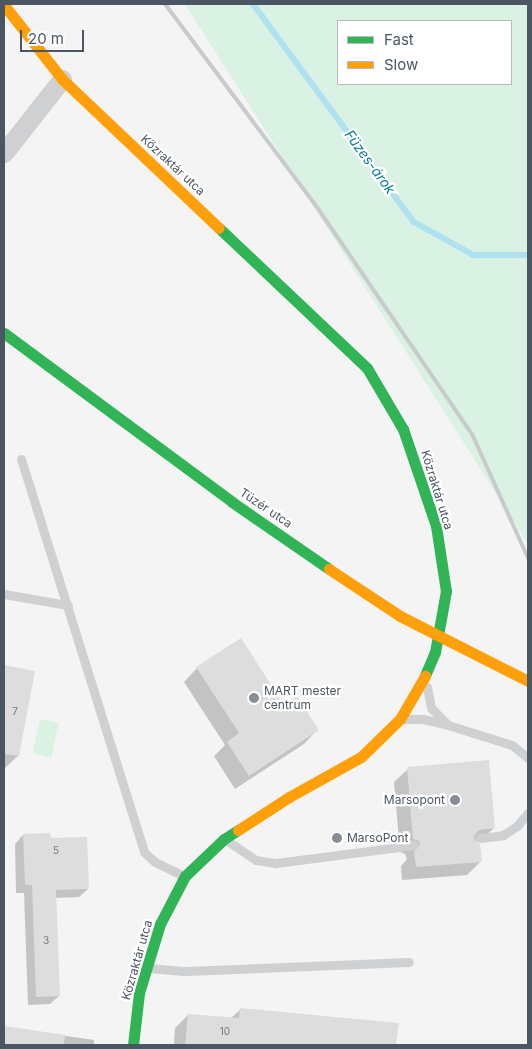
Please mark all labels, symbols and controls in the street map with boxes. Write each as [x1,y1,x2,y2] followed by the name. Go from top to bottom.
[22,20,86,52] scale bar
[337,20,512,85] legend
[28,29,64,48] text: 20 m
[384,30,414,49] text: Fast
[384,55,418,74] text: Slow
[341,127,399,197] water label: Füzes-árok
[138,132,208,198] street label: Közraktár utca
[418,449,456,531] street label: Közraktár utca
[237,485,295,531] street label: Tüzér utca
[264,684,341,712] place label: MART mester centrum
[248,692,260,704] marker: MART mester centrum
[12,706,18,718] house number: 7
[384,793,445,807] place label: Marsopont
[449,794,461,806] marker: Marsopont
[347,831,408,845] place label: MarsoPont
[331,832,343,844] marker: MarsoPont
[53,845,59,857] house number: 5
[119,918,155,1002] street label: Közraktár utca
[43,935,49,947] house number: 3
[220,1026,230,1038] house number: 10

